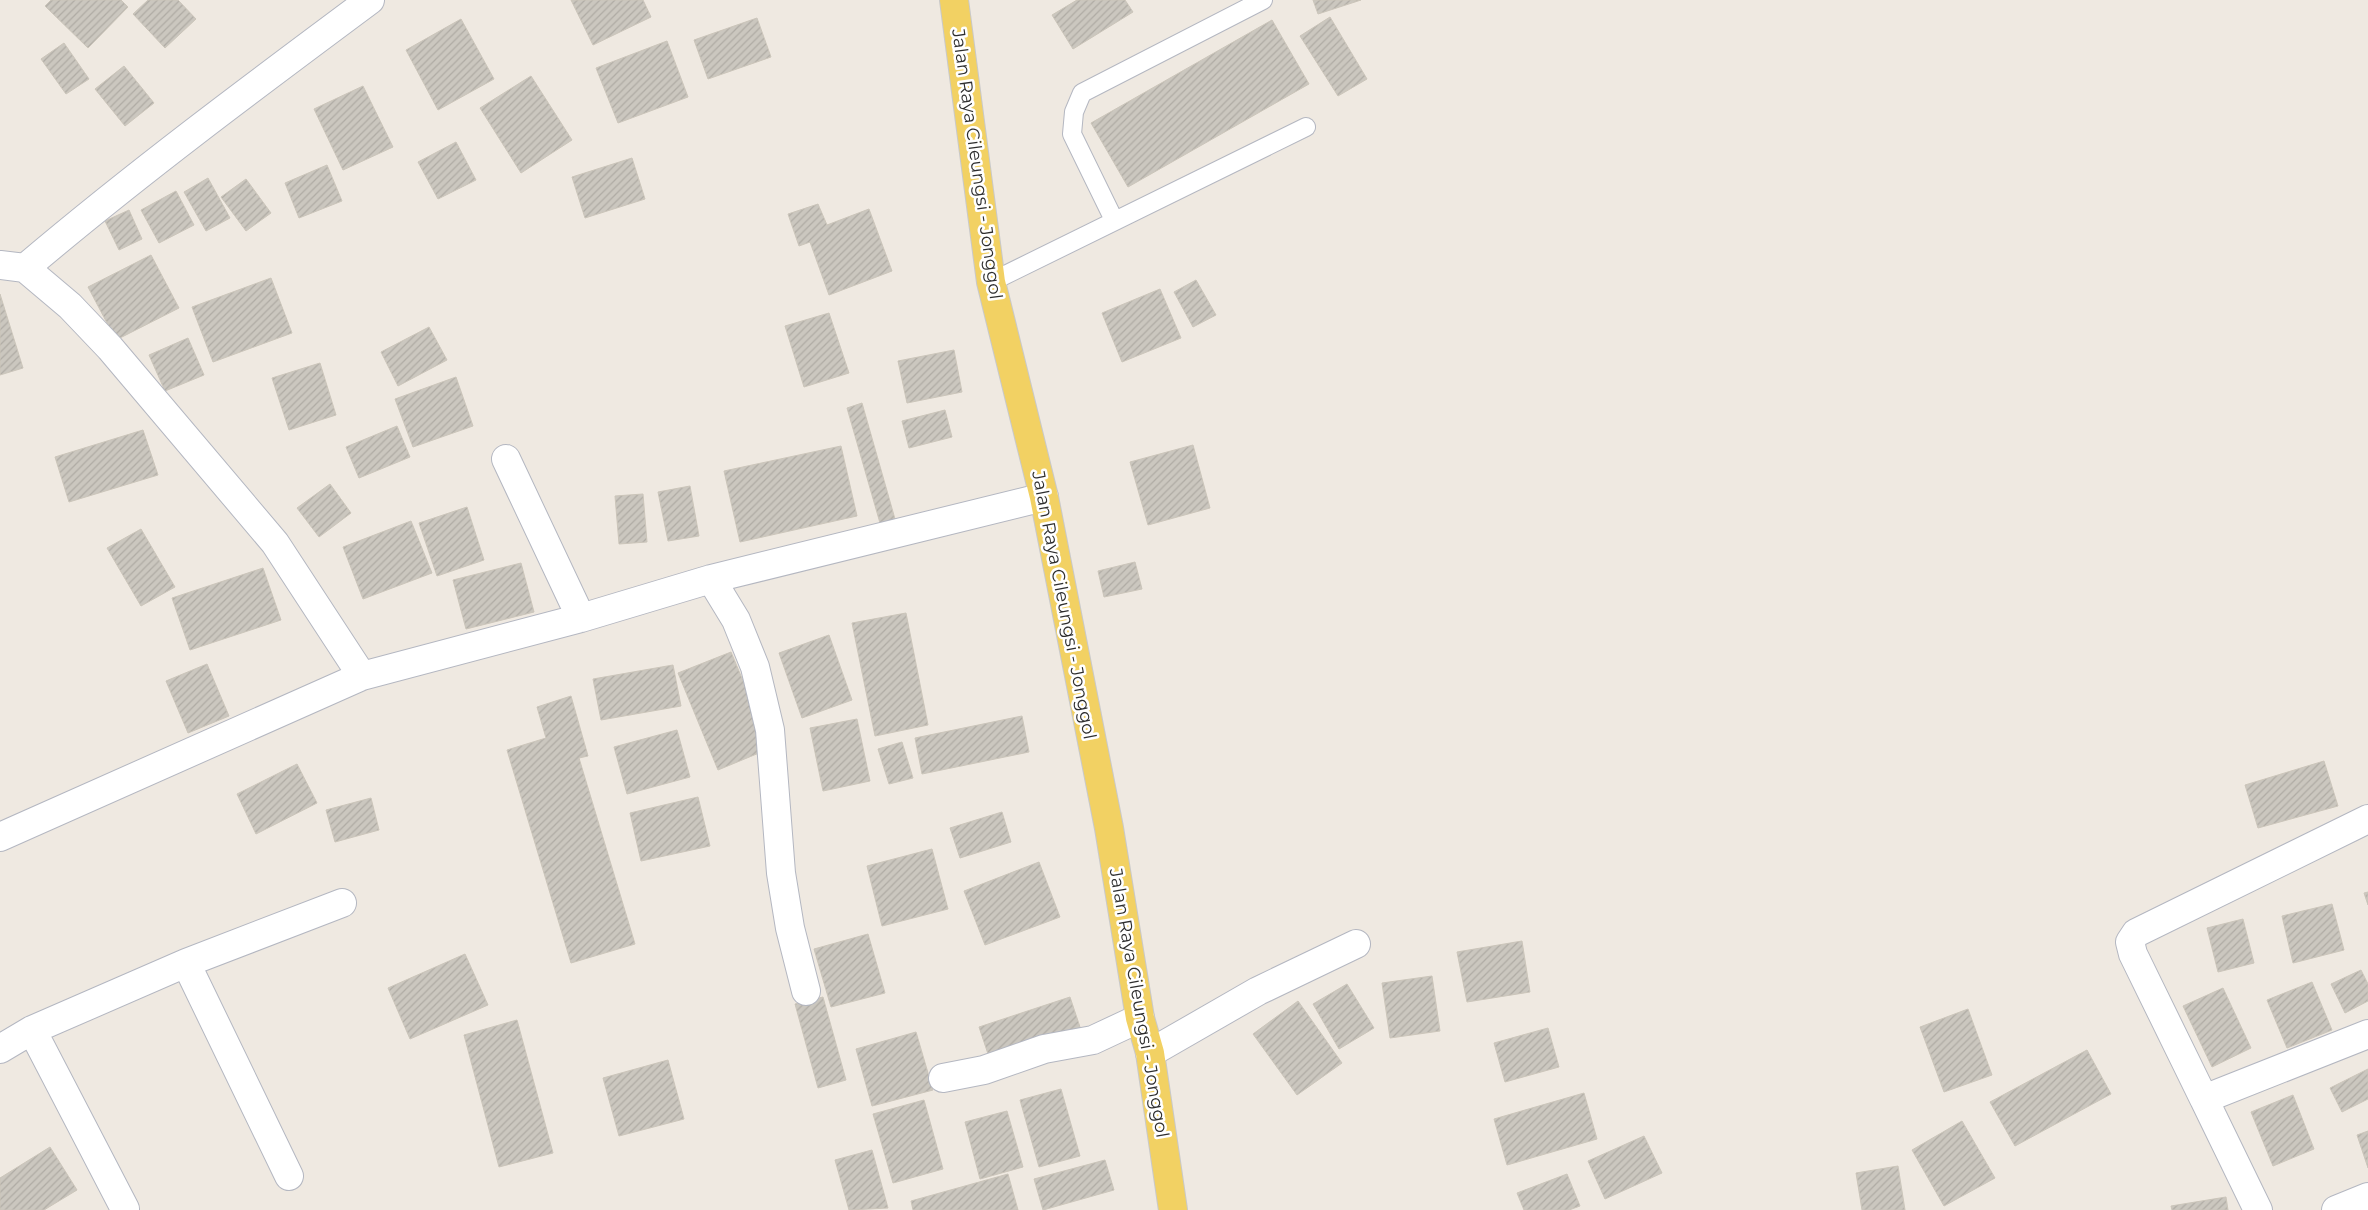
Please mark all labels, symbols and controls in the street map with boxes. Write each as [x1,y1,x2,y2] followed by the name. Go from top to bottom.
[947,26,1007,301] street label: Jalan Raya Cileungsi - Jonggol
[1027,468,1101,741] street label: Jalan Raya Cileungsi - Jonggol
[1104,866,1174,1139] street label: Jalan Raya Cileungsi - Jonggol

